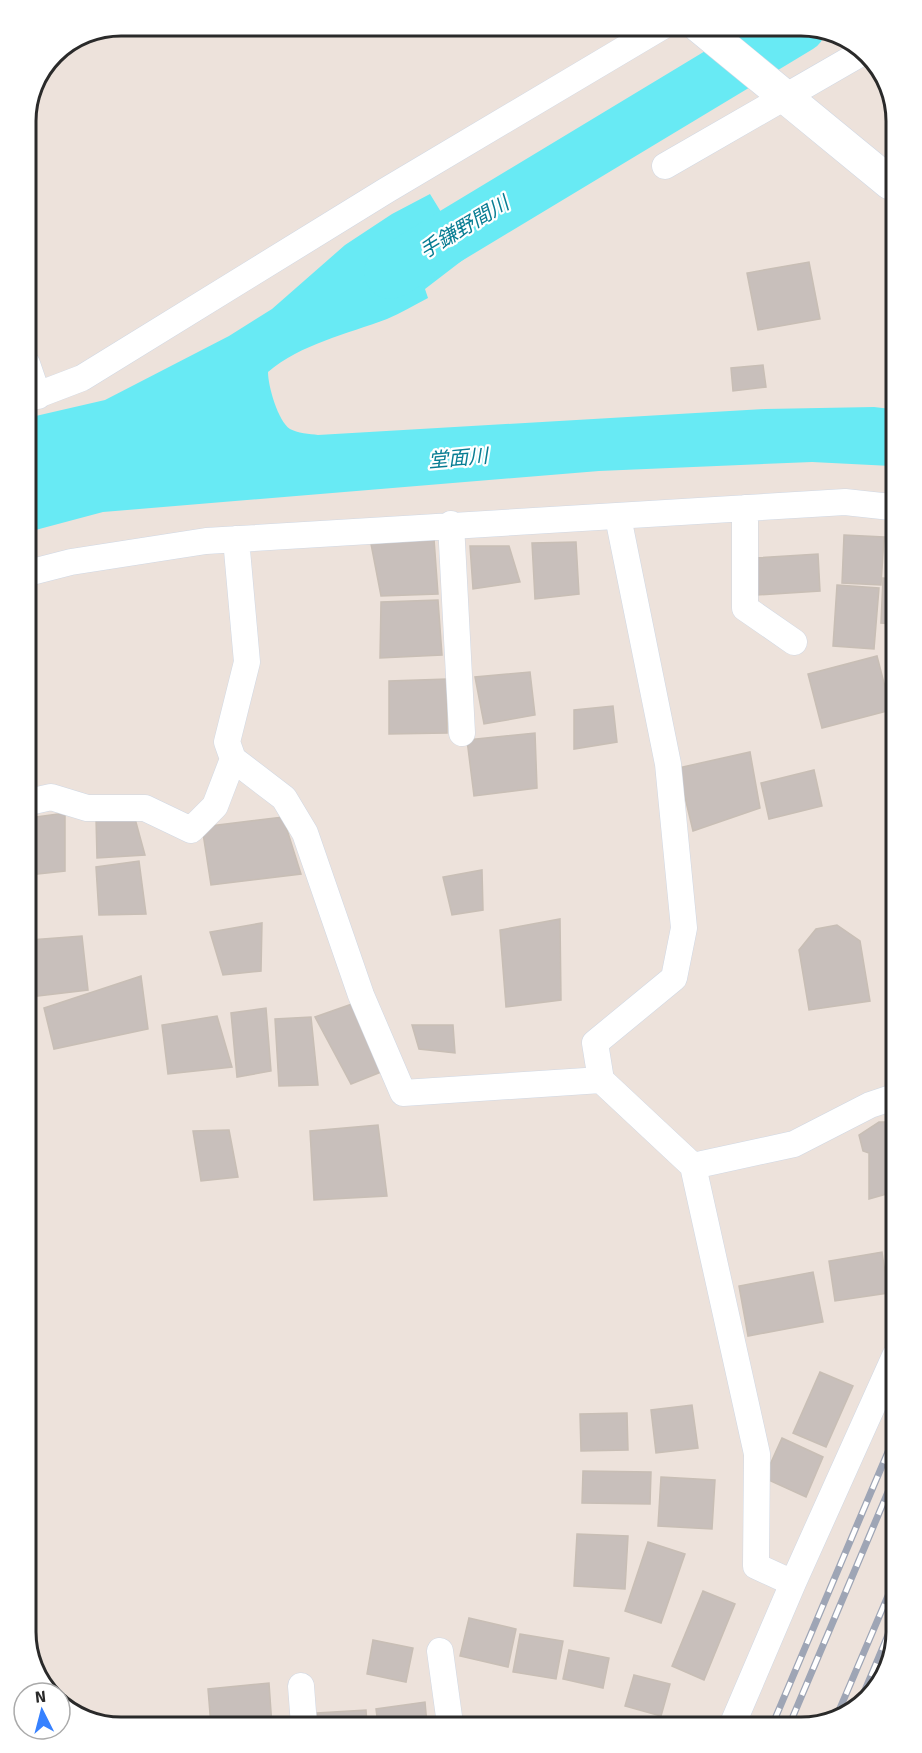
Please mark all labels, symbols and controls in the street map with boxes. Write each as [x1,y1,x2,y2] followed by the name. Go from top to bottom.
[415,190,515,264] water label: 手鎌野間川
[427,443,491,474] water label: 堂面川
[12,1681,72,1741] north arrow
[34,1687,47,1708] text: N

